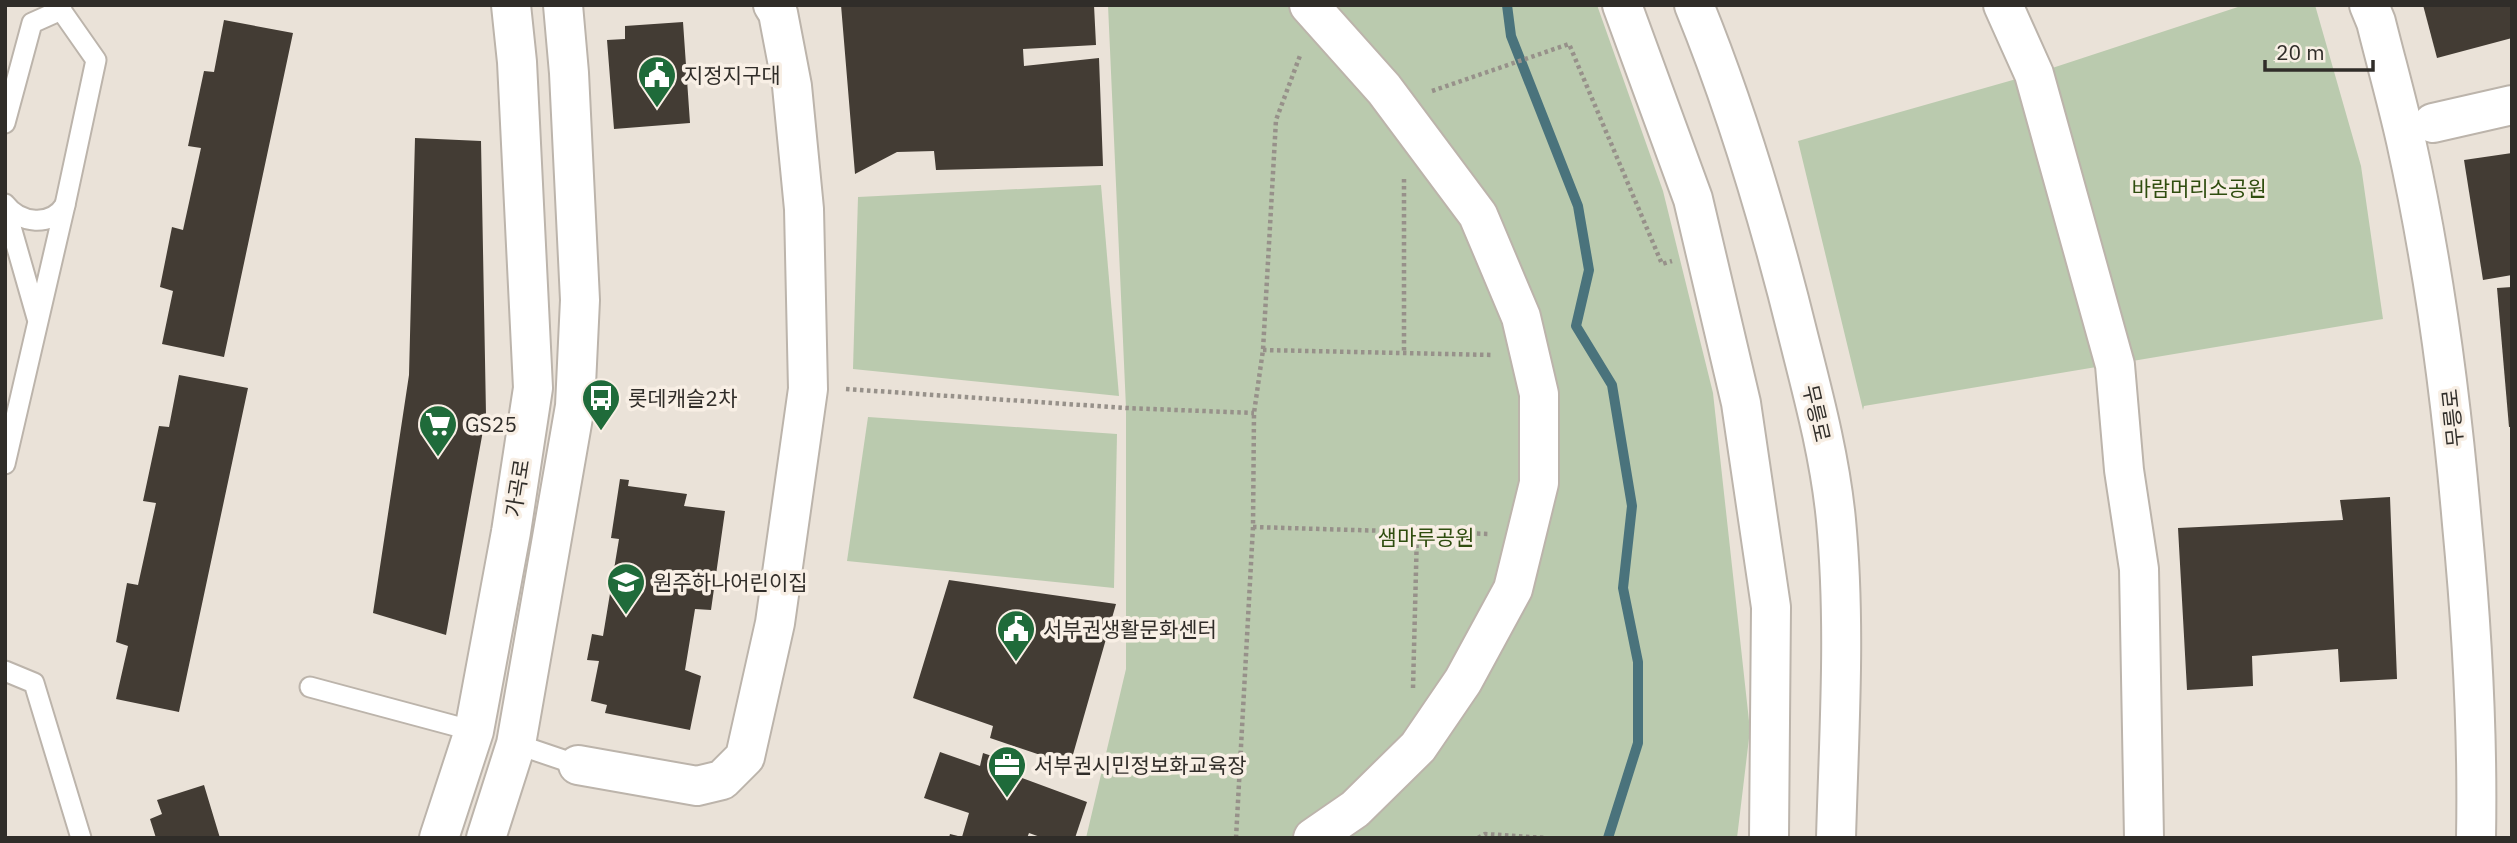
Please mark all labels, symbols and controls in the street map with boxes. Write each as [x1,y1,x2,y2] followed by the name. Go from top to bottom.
[2265,28,2374,72] scale bar
[2276,38,2325,66] text: 20 m
[636,54,678,109] public building icon: 지정지구대
[684,61,781,89] place label: 지정지구대
[2131,174,2267,202] park label: 바람머리소공원
[580,377,622,432] bus stop icon: 롯데캐슬2차
[1797,382,1837,444] street label: 무릉로
[628,384,737,412] place label: 롯데캐슬2차
[2435,388,2469,448] street label: 무릉로
[417,403,459,458] supermarket icon: GS25
[465,410,517,438] place label: GS25
[499,457,535,519] street label: 가곡로
[1378,523,1474,551] park label: 샘마루공원
[605,561,647,616] school or university icon: 원주하나어린이집
[653,568,808,596] place label: 원주하나어린이집
[995,608,1037,663] public building icon: 서부권생활문화센터
[1043,615,1217,643] place label: 서부권생활문화센터
[986,744,1028,799] office icon: 서부권시민정보화교육장
[1034,751,1247,779] place label: 서부권시민정보화교육장

